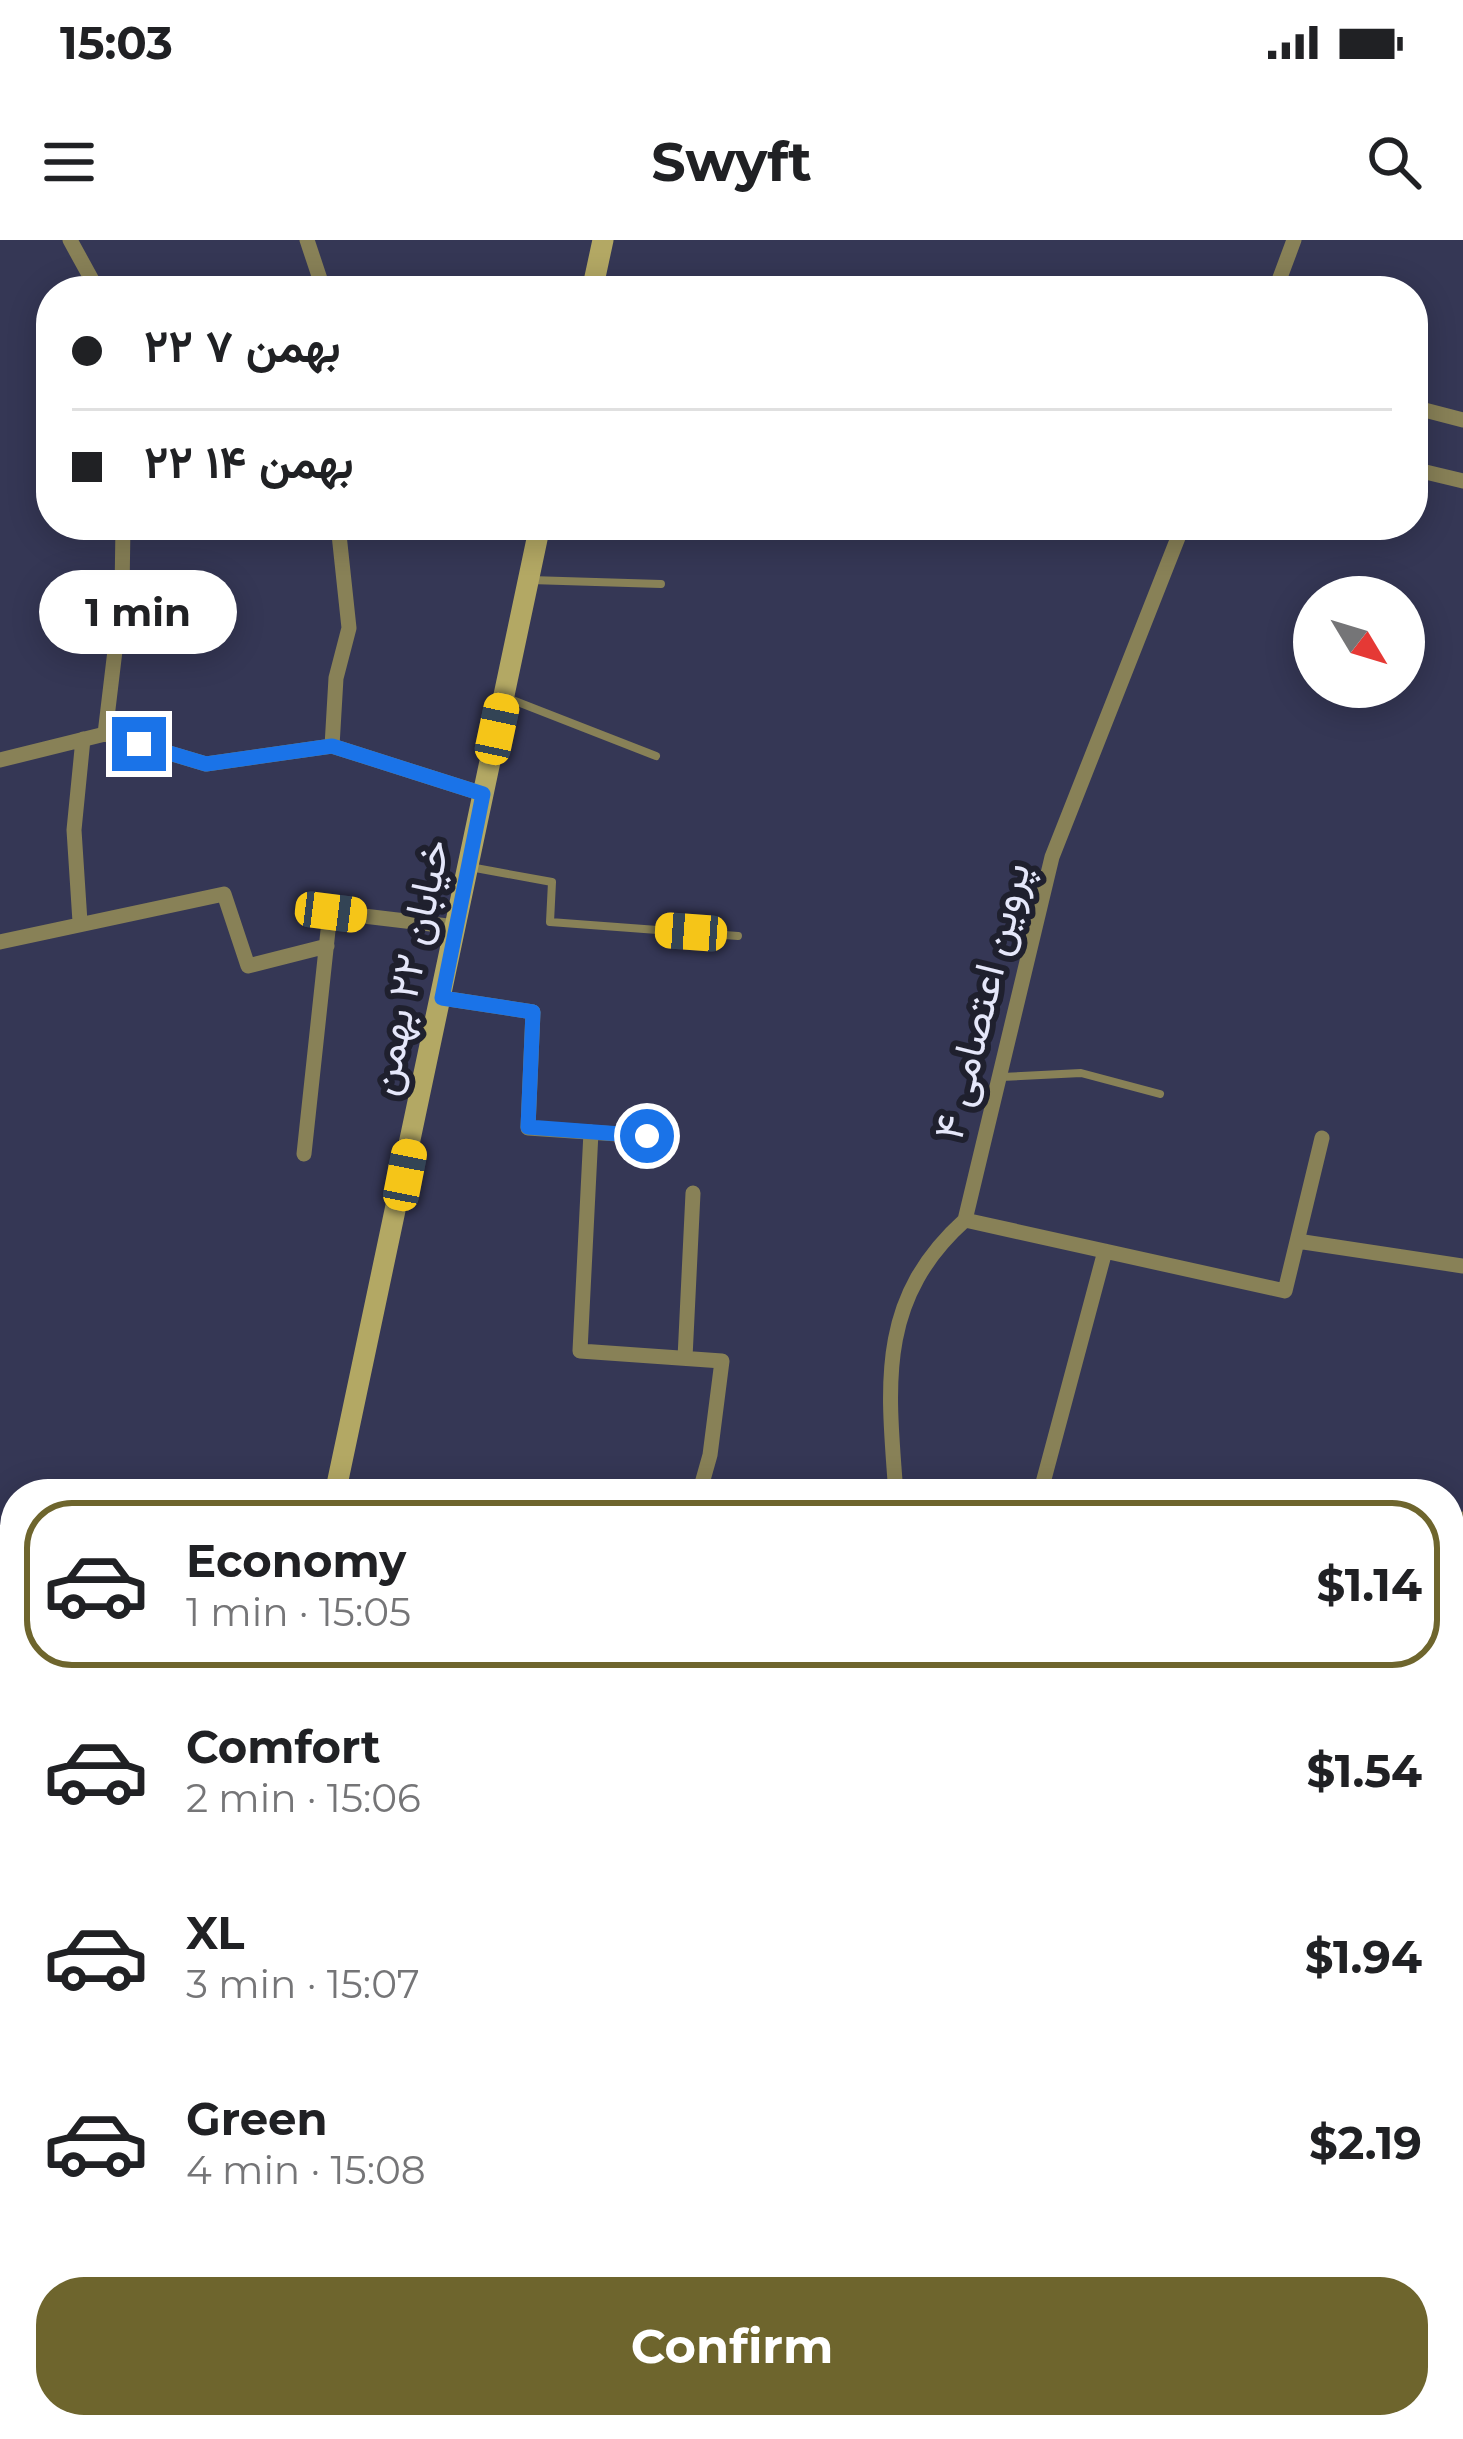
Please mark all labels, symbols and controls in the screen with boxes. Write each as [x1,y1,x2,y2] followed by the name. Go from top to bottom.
[60,15,173,70] text: 15:03
[36,129,102,195] icon: menu
[651,129,812,195] text: Swyft
[1361,129,1427,195] icon: search
[144,318,341,373] text: ۲۲ بهمن ۷
[144,434,354,489] text: ۲۲ بهمن ۱۴
[40,570,238,654] callout: 1 min
[1293,576,1425,708] north arrow
[1293,576,1425,708] map controls
[85,588,191,636] text: 1 min
[472,690,522,768] car
[112,717,166,771] route end
[356,835,460,1099] street label: خیابان ۲۲ بهمن
[921,857,1043,1146] street label: پروین اعتصامی ۴
[293,890,369,934] car
[654,912,728,952] car
[620,1109,674,1163] route start
[380,1136,430,1214] car
[42,1530,150,1638] icon: car
[186,1533,406,1588] text: Economy
[1316,1557,1422,1612] text: $1.14
[186,1588,411,1636] text: 1 min · 15:05
[42,1716,150,1824] icon: car
[186,1719,381,1774] text: Comfort
[1307,1743,1422,1798] text: $1.54
[186,1774,421,1822] text: 2 min · 15:06
[42,1902,150,2010] icon: car
[186,1905,244,1960] text: XL
[1305,1929,1422,1984] text: $1.94
[186,1960,420,2008] text: 3 min · 15:07
[42,2088,150,2196] icon: car
[186,2091,328,2146] text: Green
[1309,2115,1422,2170] text: $2.19
[186,2146,426,2194] text: 4 min · 15:08
[36,2277,1428,2415] button: Confirm

